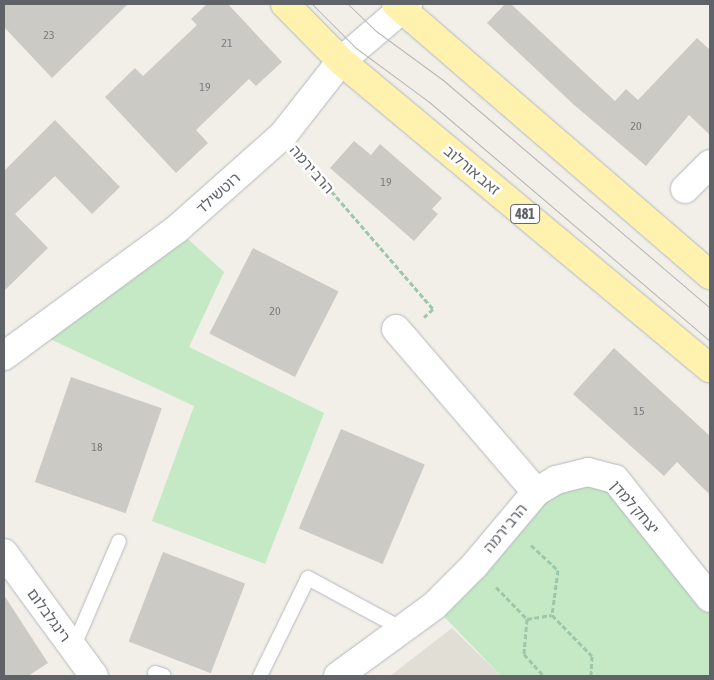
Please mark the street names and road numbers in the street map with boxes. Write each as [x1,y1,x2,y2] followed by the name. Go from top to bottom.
[286,141,338,197] street label: הרב ירמה
[440,141,504,199] street label: זאב אורלוב
[192,169,244,217] street label: רוטשילד
[510,202,540,225] road number: 481
[607,477,663,537] street label: יצחק למדן
[479,500,531,556] street label: הרב ירמה
[24,585,74,645] street label: רינגלבלום

